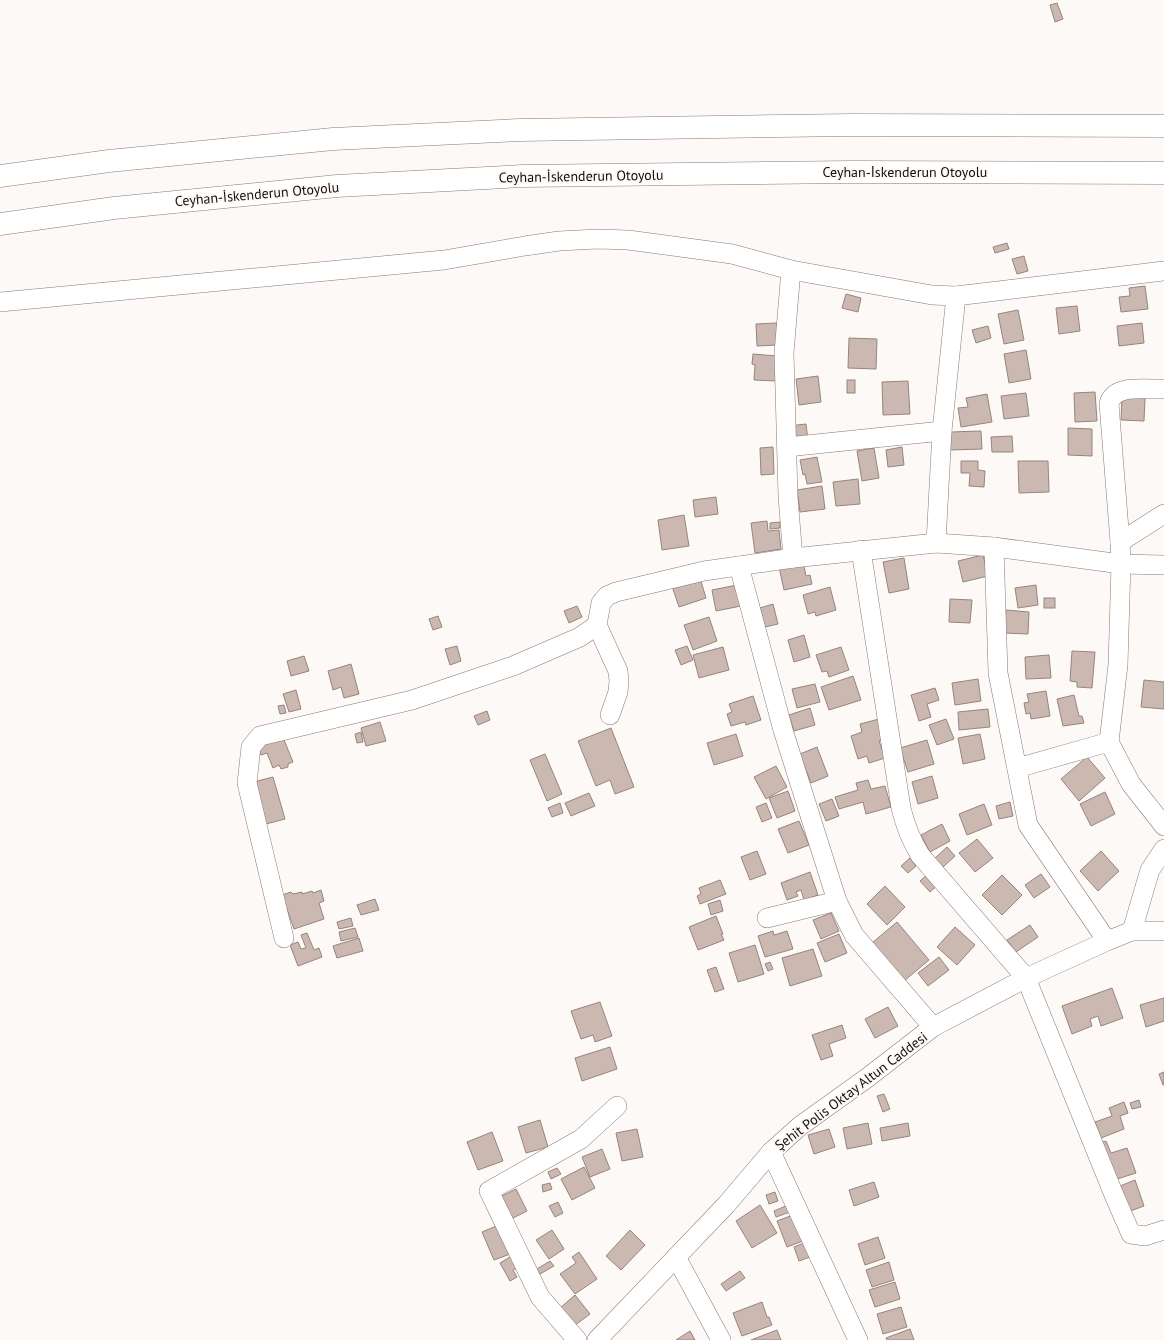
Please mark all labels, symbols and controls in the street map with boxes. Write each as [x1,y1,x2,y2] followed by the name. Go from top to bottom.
[823,163,987,181] street label: Ceyhan-İskenderun Otoyolu
[498,166,664,186] street label: Ceyhan-İskenderun Otoyolu
[174,178,340,210] street label: Ceyhan-İskenderun Otoyolu
[771,1028,931,1154] street label: Şehit Polis Oktay Altun Caddesi

